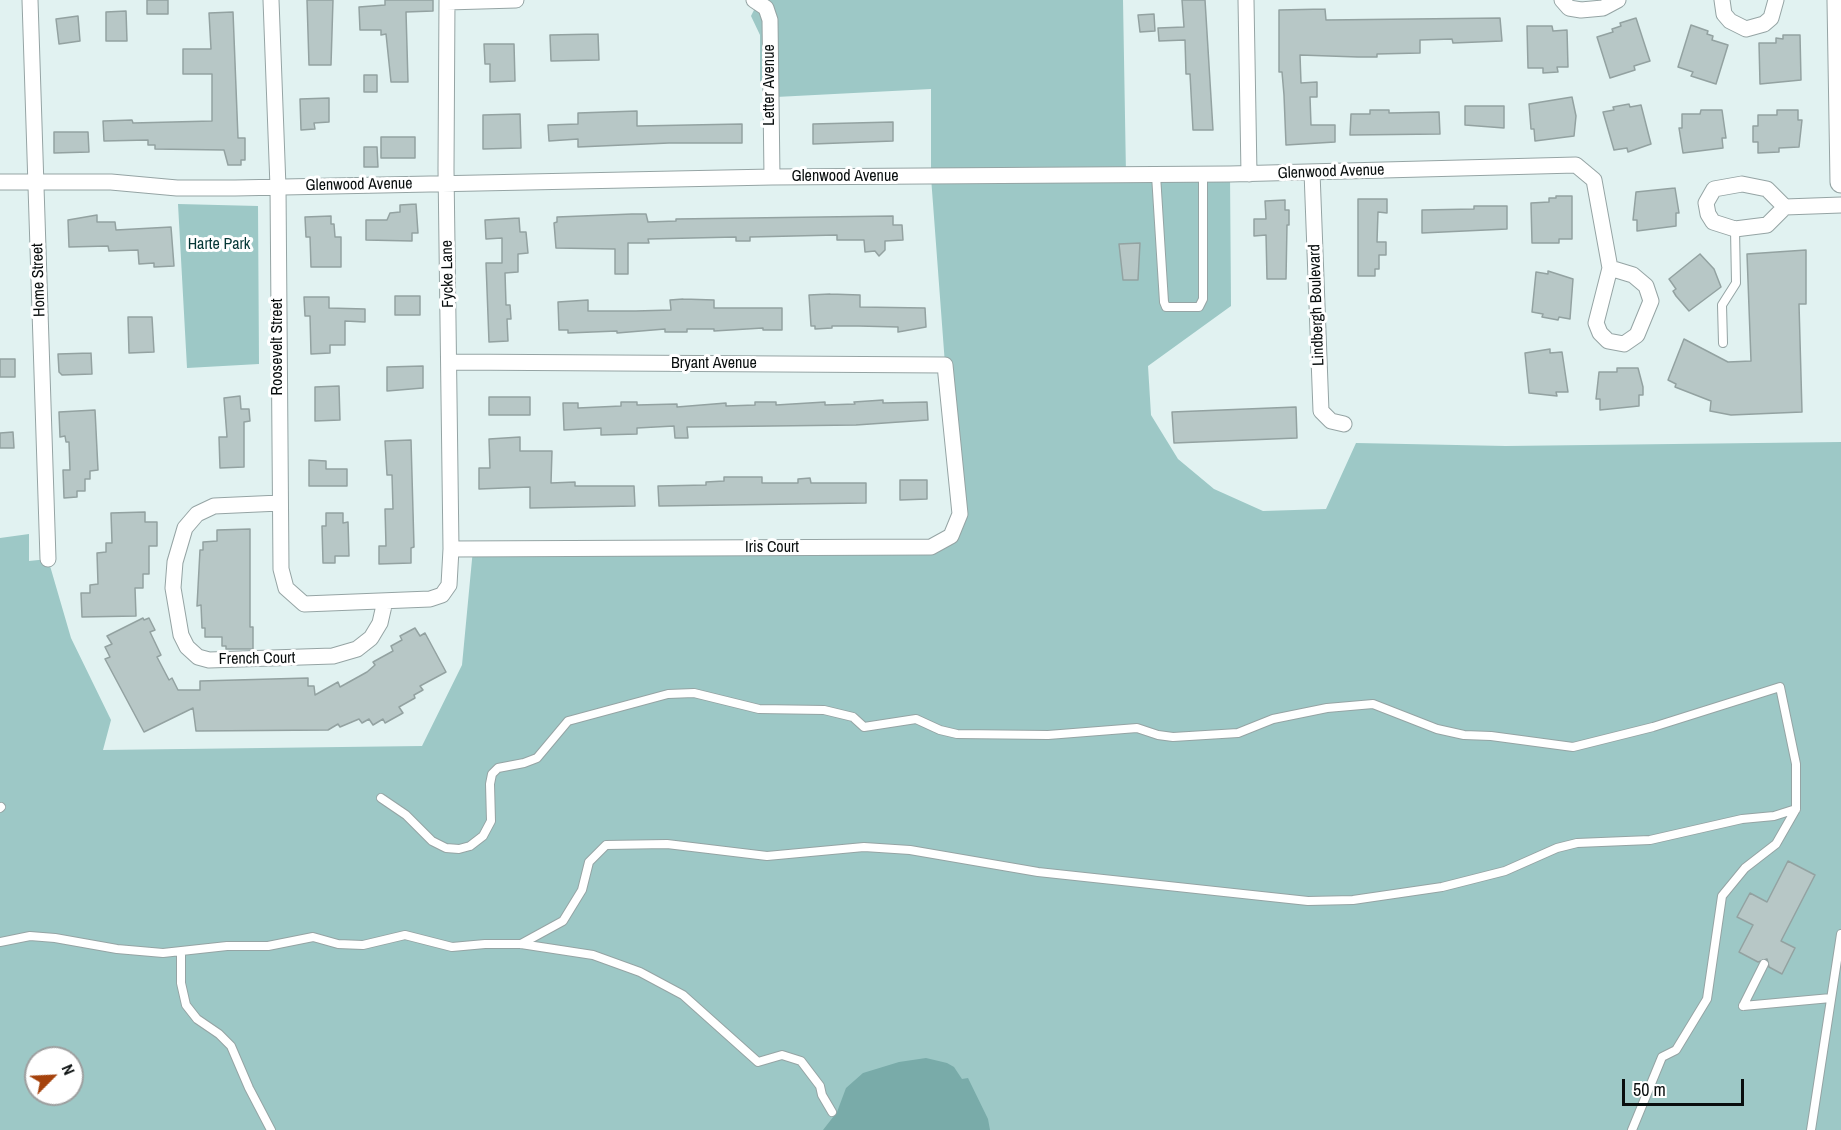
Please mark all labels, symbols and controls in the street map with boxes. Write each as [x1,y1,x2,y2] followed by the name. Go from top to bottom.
[760,44,780,126] street label: Letter Avenue
[1277,161,1385,183] street label: Glenwood Avenue
[792,167,898,187] street label: Glenwood Avenue
[305,174,413,196] street label: Glenwood Avenue
[188,235,250,255] park label: Harte Park
[438,240,458,308] street label: Fycke Lane
[28,243,50,317] street label: Home Street
[1305,244,1329,366] street label: Lindbergh Boulevard
[268,299,288,395] street label: Roosevelt Street
[671,354,757,374] street label: Bryant Avenue
[745,538,799,558] street label: Iris Court
[219,649,295,669] street label: French Court
[24,1046,84,1106] north arrow
[57,1061,81,1078] text: N
[1625,1067,1746,1105] scale bar
[1633,1077,1666,1102] text: 50 m

